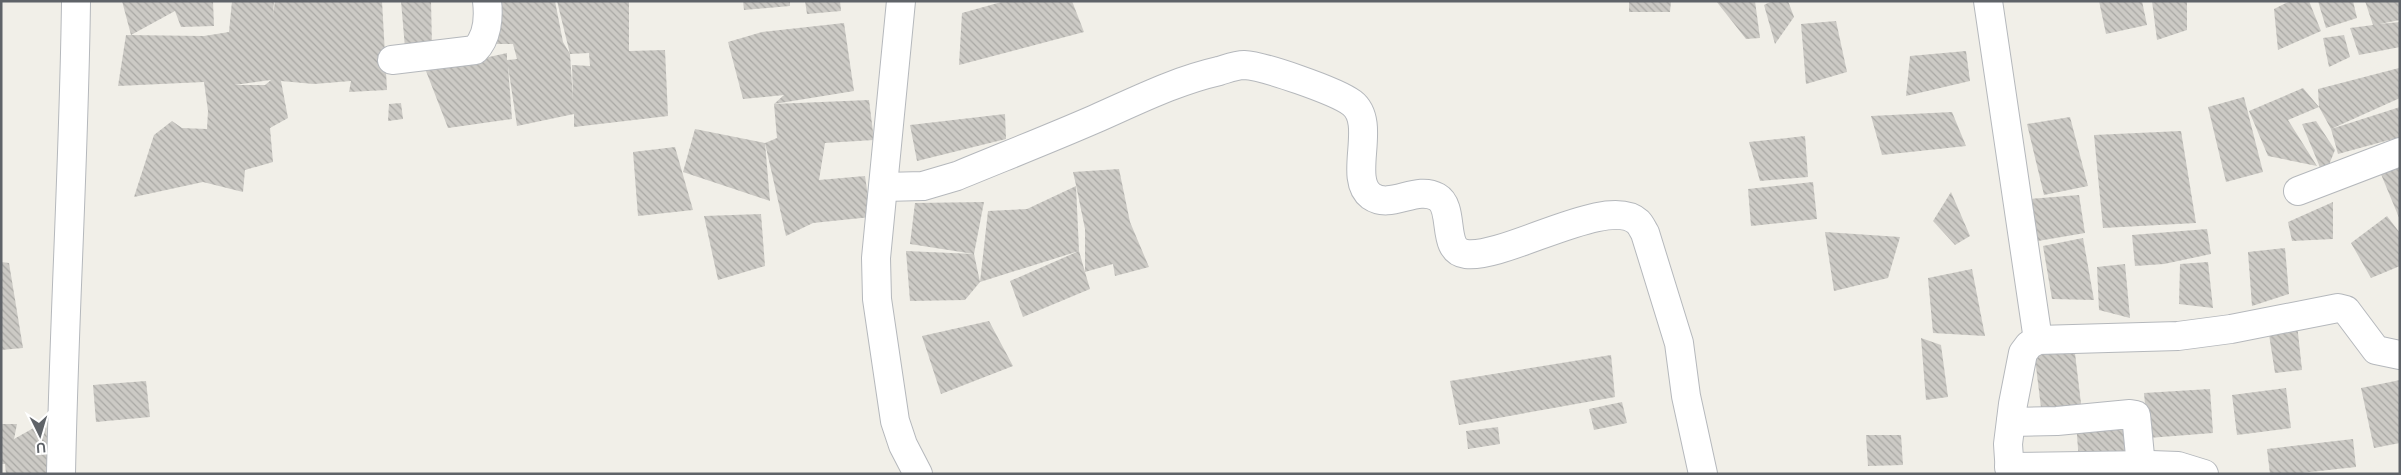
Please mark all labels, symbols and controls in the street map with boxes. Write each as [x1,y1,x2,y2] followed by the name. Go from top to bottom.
[15,410,65,460] north arrow
[35,439,47,456] text: U

